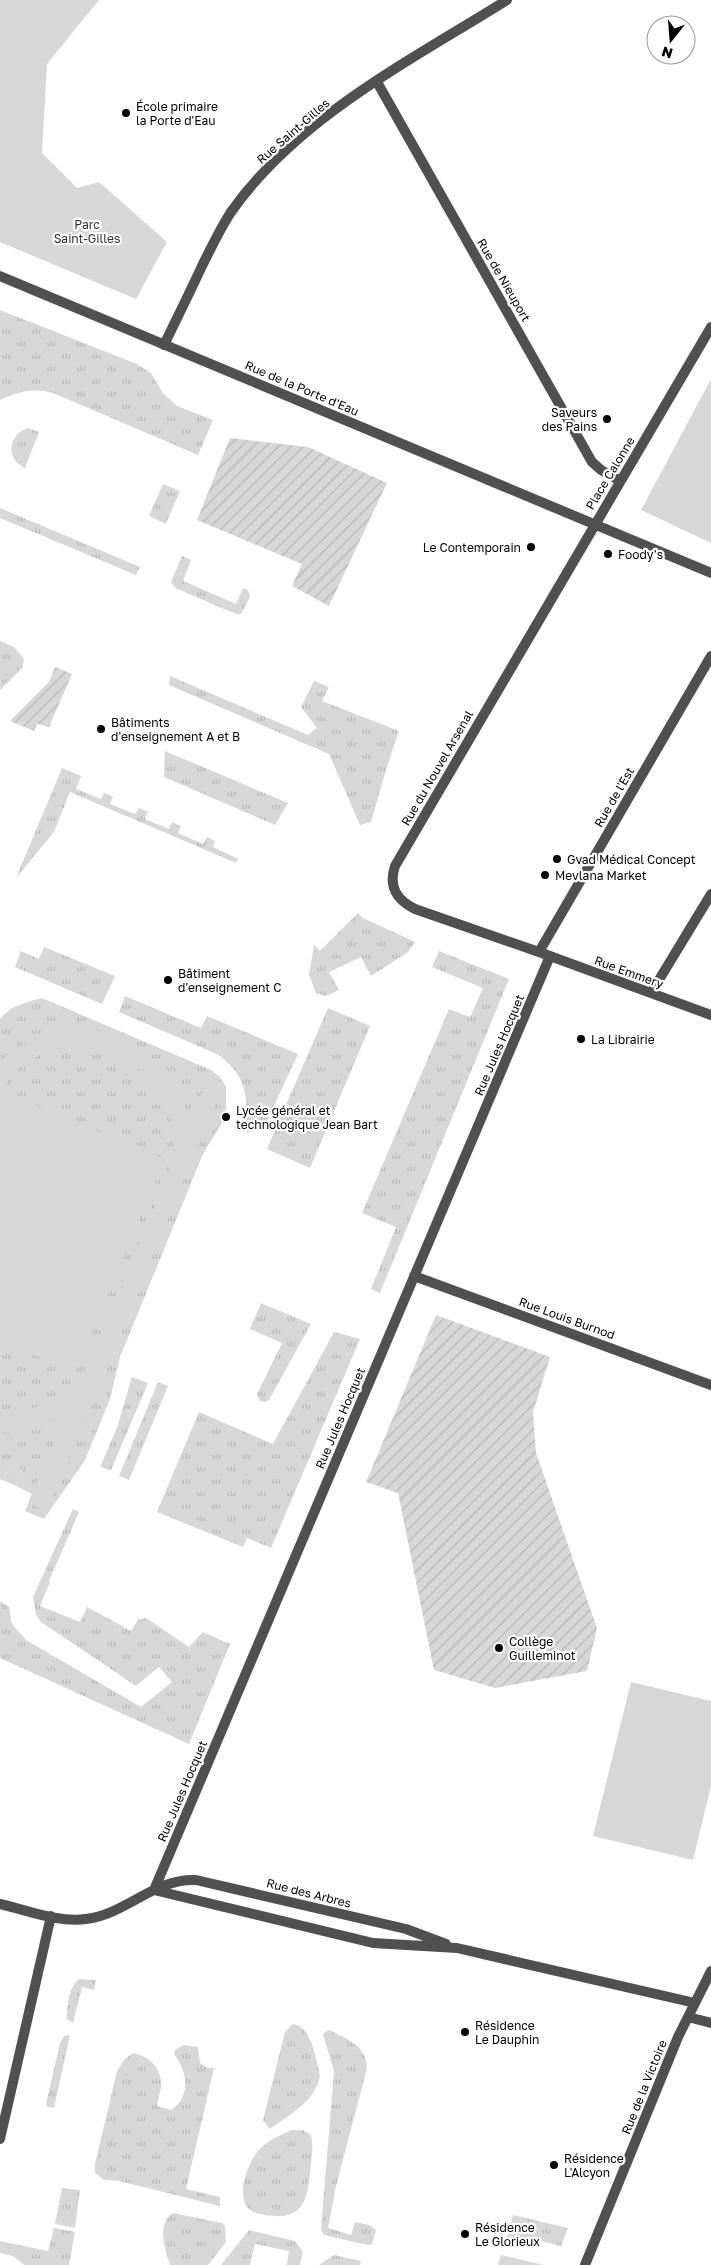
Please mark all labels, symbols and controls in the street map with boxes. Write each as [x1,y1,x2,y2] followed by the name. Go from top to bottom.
[646,15,696,65] north arrow
[659,43,675,63] text: N
[253,95,333,167] street label: Rue Saint-Gilles
[136,99,218,128] place label: École primaire la Porte d'Eau
[120,107,132,119] marker: École primaire la Porte d'Eau
[54,217,120,246] park label: Parc Saint-Gilles
[474,236,534,324] street label: Rue de Nieuport
[243,357,361,419] street label: Rue de la Porte d'Eau
[542,405,597,434] place label: Saveurs des Pains
[601,413,613,425] marker: Saveurs des Pains
[582,434,638,512] street label: Place Calonne
[423,540,521,555] place label: Le Contemporain
[525,541,537,553] marker: Le Contemporain
[618,547,663,562] place label: Foody's
[602,548,614,560] marker: Foody's
[398,708,476,828] street label: Rue du Nouvel Arsenal
[111,715,240,744] place label: Bâtiments d'enseignement A et B
[95,723,107,735] marker: Bâtiments d'enseignement A et B
[591,764,637,830] street label: Rue de l'Est
[567,852,696,867] place label: Gvad Médical Concept
[551,853,563,865] marker: Gvad Médical Concept
[555,868,647,883] place label: Mevlana Market
[539,869,551,881] marker: Mevlana Market
[592,953,666,992] street label: Rue Emmery
[178,966,281,995] place label: Bâtiment d'enseignement C
[162,974,174,986] marker: Bâtiment d'enseignement C
[471,992,527,1098] street label: Rue Jules Hocquet
[591,1032,655,1047] place label: La Librairie
[575,1033,587,1045] marker: La Librairie
[236,1103,378,1132] place label: Lycée général et technologique Jean Bart
[220,1111,232,1123] marker: Lycée général et technologique Jean Bart
[517,1294,617,1342] street label: Rue Louis Burnod
[312,1365,368,1471] street label: Rue Jules Hocquet
[509,1634,576,1663] place label: Collège Guilleminot
[493,1642,505,1654] marker: Collège Guilleminot
[154,1738,210,1844] street label: Rue Jules Hocquet
[265,1875,353,1911] street label: Rue des Arbres
[475,2018,539,2047] place label: Résidence Le Dauphin
[459,2026,471,2038] marker: Résidence Le Dauphin
[618,2038,670,2136] street label: Rue de la Victoire
[564,2151,624,2180] place label: Résidence L'Alcyon
[548,2159,560,2171] marker: Résidence L'Alcyon
[475,2220,540,2249] place label: Résidence Le Glorieux
[459,2228,471,2240] marker: Résidence Le Glorieux

